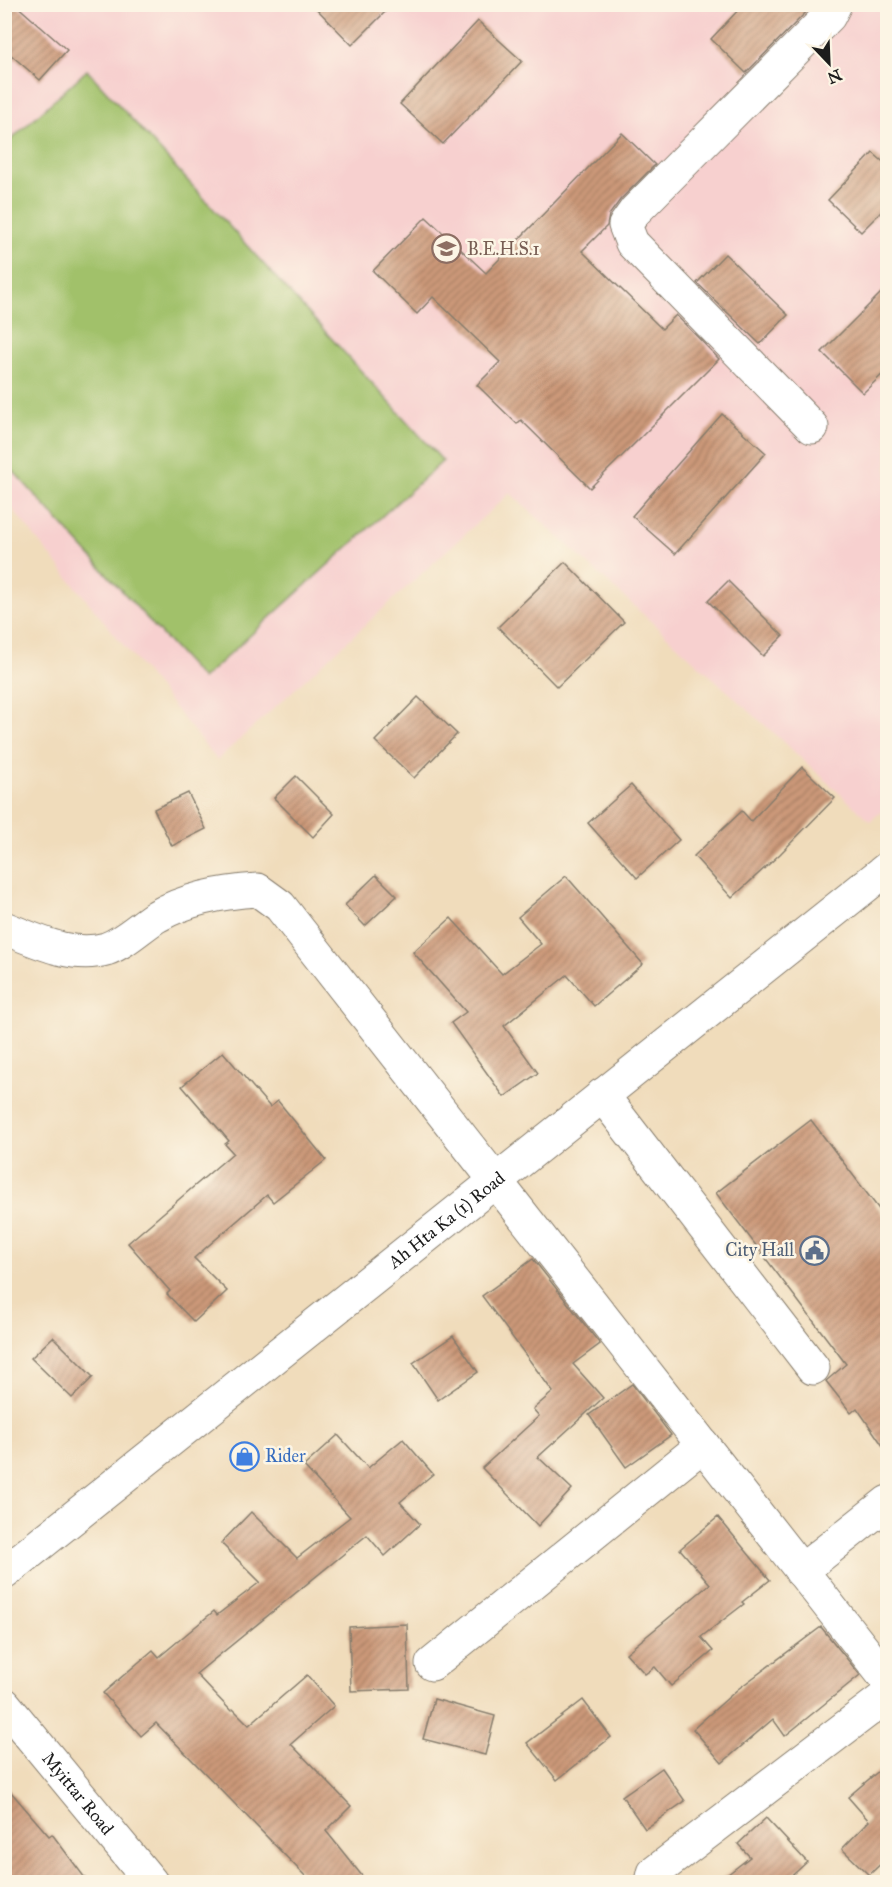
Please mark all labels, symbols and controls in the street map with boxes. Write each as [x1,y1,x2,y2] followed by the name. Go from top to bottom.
[799,33,859,93] north arrow
[824,65,845,88] text: N
[430,233,462,265] school or university icon: B.E.H.S.1
[467,238,540,260] place label: B.E.H.S.1
[383,1167,509,1274] street label: Ah Hta Ka (1) Road
[799,1234,831,1266] public building icon: City Hall
[725,1239,794,1261] place label: City Hall
[228,1440,260,1472] shop icon: Rider
[265,1445,306,1467] place label: Rider
[37,1748,118,1839] street label: Myittar Road

